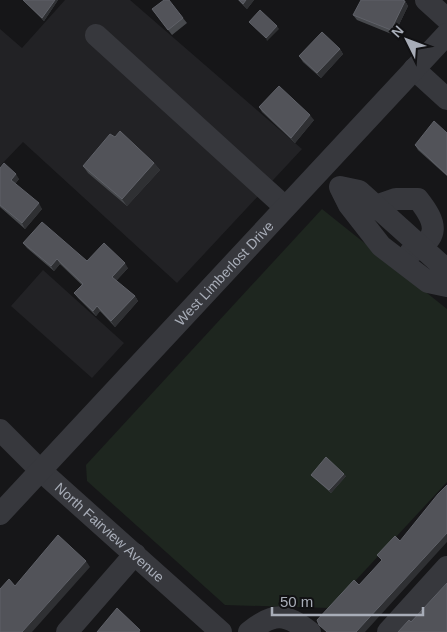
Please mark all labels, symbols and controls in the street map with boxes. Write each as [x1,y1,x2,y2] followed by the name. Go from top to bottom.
[382,15,432,65] north arrow
[388,22,407,40] text: N
[172,218,277,329] street label: West Limberlost Drive
[52,479,168,585] street label: North Fairview Avenue
[272,584,423,616] scale bar
[280,593,313,610] text: 50 m

